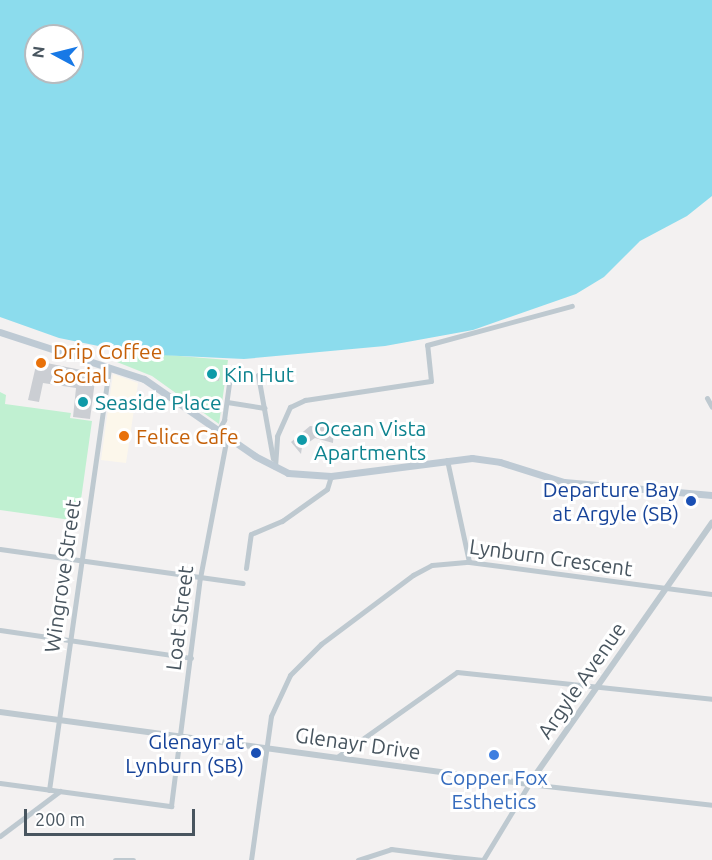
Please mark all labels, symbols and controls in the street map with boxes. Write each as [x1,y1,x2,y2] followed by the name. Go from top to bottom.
[24,24,84,84] north arrow
[28,45,48,59] text: N
[53,338,162,388] place label: Drip Coffee Social
[34,356,48,370] marker: Drip Coffee Social
[224,361,294,387] place label: Kin Hut
[205,367,219,381] marker: Kin Hut
[95,389,221,415] place label: Seaside Place
[76,395,90,409] marker: Seaside Place
[314,415,426,465] place label: Ocean Vista Apartments
[136,423,239,449] place label: Felice Cafe
[117,429,131,443] marker: Felice Cafe
[295,433,309,447] marker: Ocean Vista Apartments
[543,476,679,526] place label: Departure Bay at Argyle (SB)
[684,494,698,508] marker: Departure Bay at Argyle (SB)
[39,498,85,654] street label: Wingrove Street
[468,533,634,581] street label: Lynburn Crescent
[160,564,198,672] street label: Loat Street
[532,617,630,743] street label: Argyle Avenue
[294,722,422,764] street label: Glenayr Drive
[125,728,244,778] place label: Glenayr at Lynburn (SB)
[249,746,263,760] marker: Glenayr at Lynburn (SB)
[487,748,501,762] marker: Copper Fox Esthetics
[440,764,548,814] place label: Copper Fox Esthetics
[27,797,198,835] scale bar
[35,809,85,829] text: 200 m

